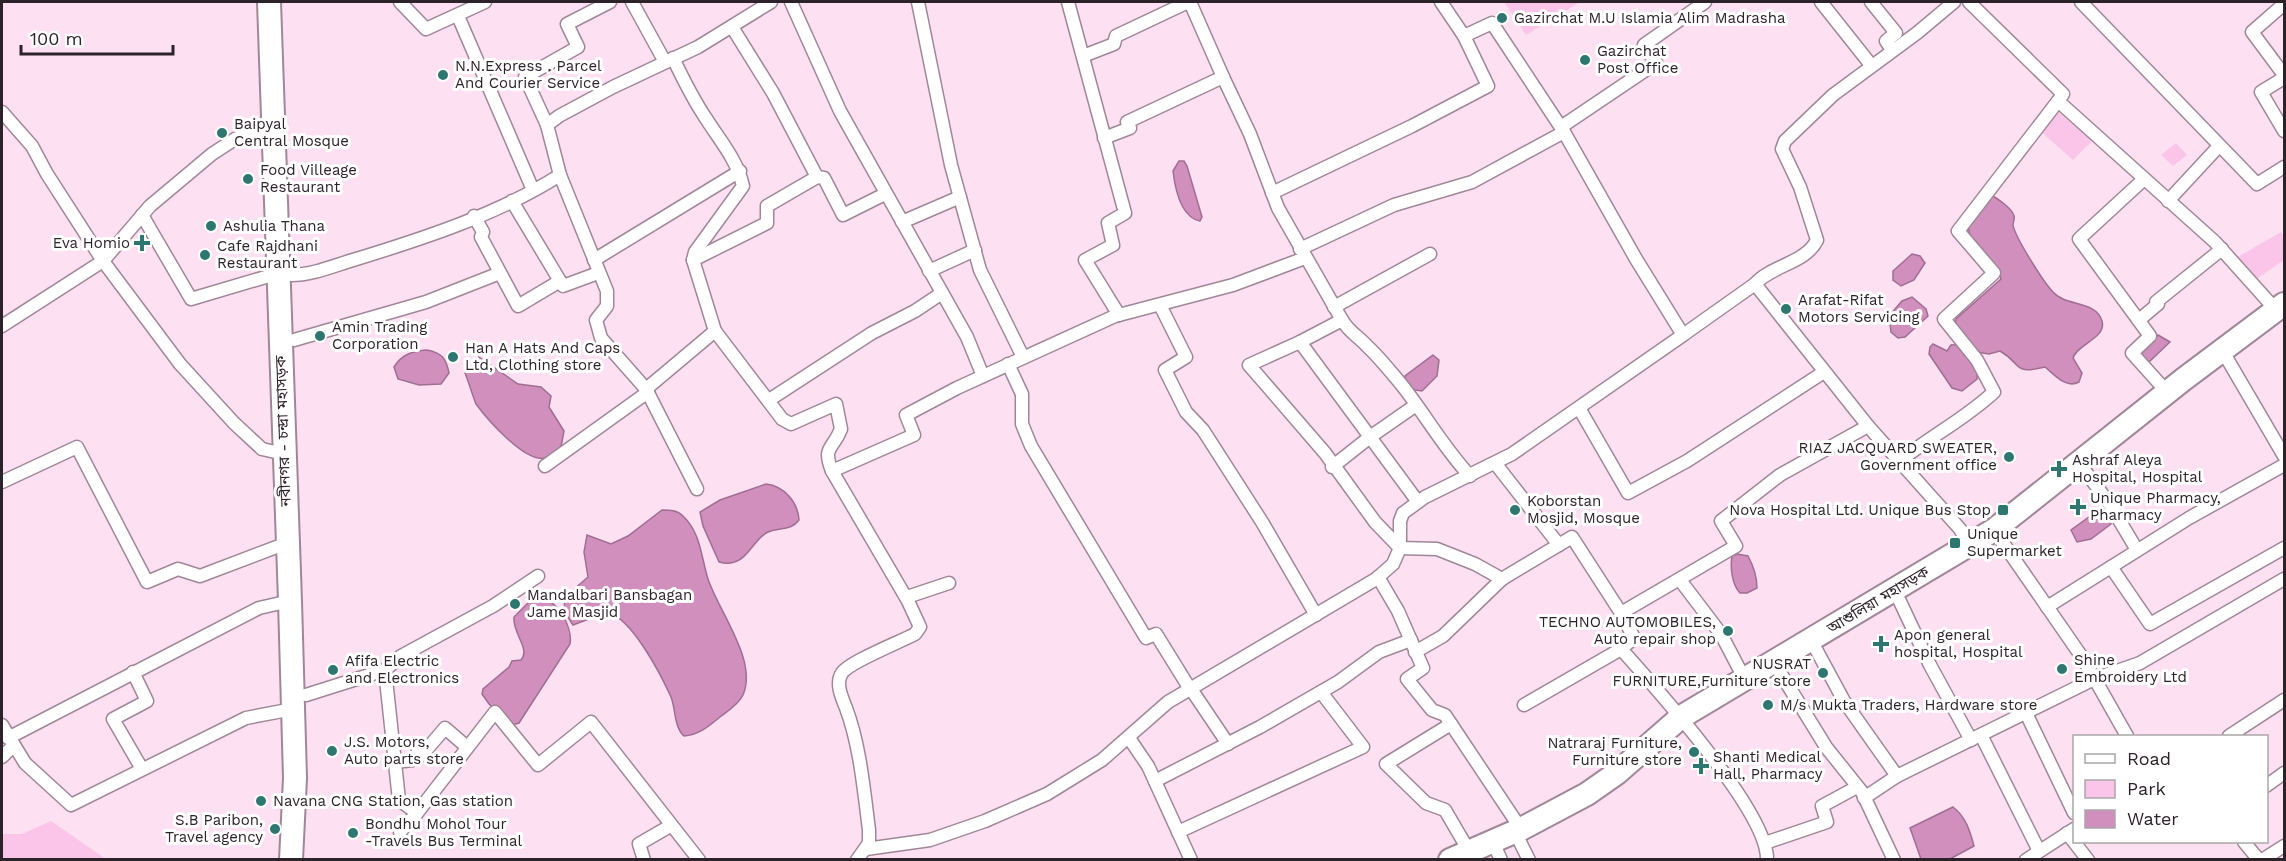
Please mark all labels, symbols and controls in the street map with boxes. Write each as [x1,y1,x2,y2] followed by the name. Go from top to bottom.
[1514,9,1786,27] place label: Gazirchat M.U Islamia Alim Madrasha
[1495,11,1509,25] marker: Gazirchat M.U Islamia Alim Madrasha
[21,18,172,56] scale bar
[30,28,83,49] text: 100 m
[1597,42,1678,77] place label: Gazirchat Post Office
[1578,53,1592,67] marker: Gazirchat Post Office
[455,57,602,92] place label: N.N.Express . Parcel And Courier Service
[436,68,450,82] marker: N.N.Express . Parcel And Courier Service
[234,115,349,150] place label: Baipyal Central Mosque
[215,126,229,140] marker: Baipyal Central Mosque
[260,161,357,196] place label: Food Villeage Restaurant
[241,172,255,186] marker: Food Villeage Restaurant
[223,217,326,235] place label: Ashulia Thana
[204,219,218,233] marker: Ashulia Thana
[53,234,130,252] place label: Eva Homio
[135,236,149,250] marker: Eva Homio
[217,237,318,272] place label: Cafe Rajdhani Restaurant
[198,248,212,262] marker: Cafe Rajdhani Restaurant
[1798,291,1920,326] place label: Arafat-Rifat Motors Servicing
[1779,302,1793,316] marker: Arafat-Rifat Motors Servicing
[332,318,427,353] place label: Amin Trading Corporation
[313,329,327,343] marker: Amin Trading Corporation
[465,339,620,374] place label: Han A Hats And Caps Ltd, Clothing store
[446,350,460,364] marker: Han A Hats And Caps Ltd, Clothing store
[271,354,295,508] street label: নবীনগর - চন্দ্রা মহাসড়ক
[1799,439,1997,474] place label: RIAZ JACQUARD SWEATER, Government office
[2002,450,2016,464] marker: RIAZ JACQUARD SWEATER, Government office
[2072,451,2203,486] place label: Ashraf Aleya Hospital, Hospital
[2050,460,2068,478] marker: Ashraf Aleya Hospital, Hospital
[2090,489,2221,524] place label: Unique Pharmacy, Pharmacy
[1527,492,1640,527] place label: Koborstan Mosjid, Mosque
[2071,500,2085,514] marker: Unique Pharmacy, Pharmacy
[1729,501,1991,519] place label: Nova Hospital Ltd. Unique Bus Stop
[1508,503,1522,517] marker: Koborstan Mosjid, Mosque
[1996,503,2010,517] marker: Nova Hospital Ltd. Unique Bus Stop
[1967,525,2063,560] place label: Unique Supermarket
[1948,536,1962,550] marker: Unique Supermarket
[1823,562,1933,638] street label: আশুলিয়া মহাসড়ক
[527,586,692,621] place label: Mandalbari Bansbagan Jame Masjid
[508,597,522,611] marker: Mandalbari Bansbagan Jame Masjid
[1539,613,1716,648] place label: TECHNO AUTOMOBILES, Auto repair shop
[1721,624,1735,638] marker: TECHNO AUTOMOBILES, Auto repair shop
[1894,626,2023,661] place label: Apon general hospital, Hospital
[1872,635,1890,653] marker: Apon general hospital, Hospital
[2074,651,2187,686] place label: Shine Embroidery Ltd
[345,652,459,687] place label: Afifa Electric and Electronics
[1613,655,1811,690] place label: NUSRAT FURNITURE,Furniture store
[2055,662,2069,676] marker: Shine Embroidery Ltd
[326,663,340,677] marker: Afifa Electric and Electronics
[1816,666,1830,680] marker: NUSRAT FURNITURE,Furniture store
[1780,696,2037,714] place label: M/s Mukta Traders, Hardware store
[1761,698,1775,712] marker: M/s Mukta Traders, Hardware store
[344,733,464,768] place label: J.S. Motors, Auto parts store
[1547,734,1682,769] place label: Natraraj Furniture, Furniture store
[2073,735,2268,843] legend
[325,744,339,758] marker: J.S. Motors, Auto parts store
[1687,745,1701,759] marker: Natraraj Furniture, Furniture store
[1713,748,1823,783] place label: Shanti Medical Hall, Pharmacy
[2127,748,2171,769] text: Road
[1694,759,1708,773] marker: Shanti Medical Hall, Pharmacy
[2127,778,2166,799] text: Park
[273,792,513,810] place label: Navana CNG Station, Gas station
[254,794,268,808] marker: Navana CNG Station, Gas station
[2127,808,2179,829] text: Water
[165,811,263,846] place label: S.B Paribon, Travel agency
[365,815,522,850] place label: Bondhu Mohol Tour -Travels Bus Terminal
[268,822,282,836] marker: S.B Paribon, Travel agency
[346,826,360,840] marker: Bondhu Mohol Tour -Travels Bus Terminal

